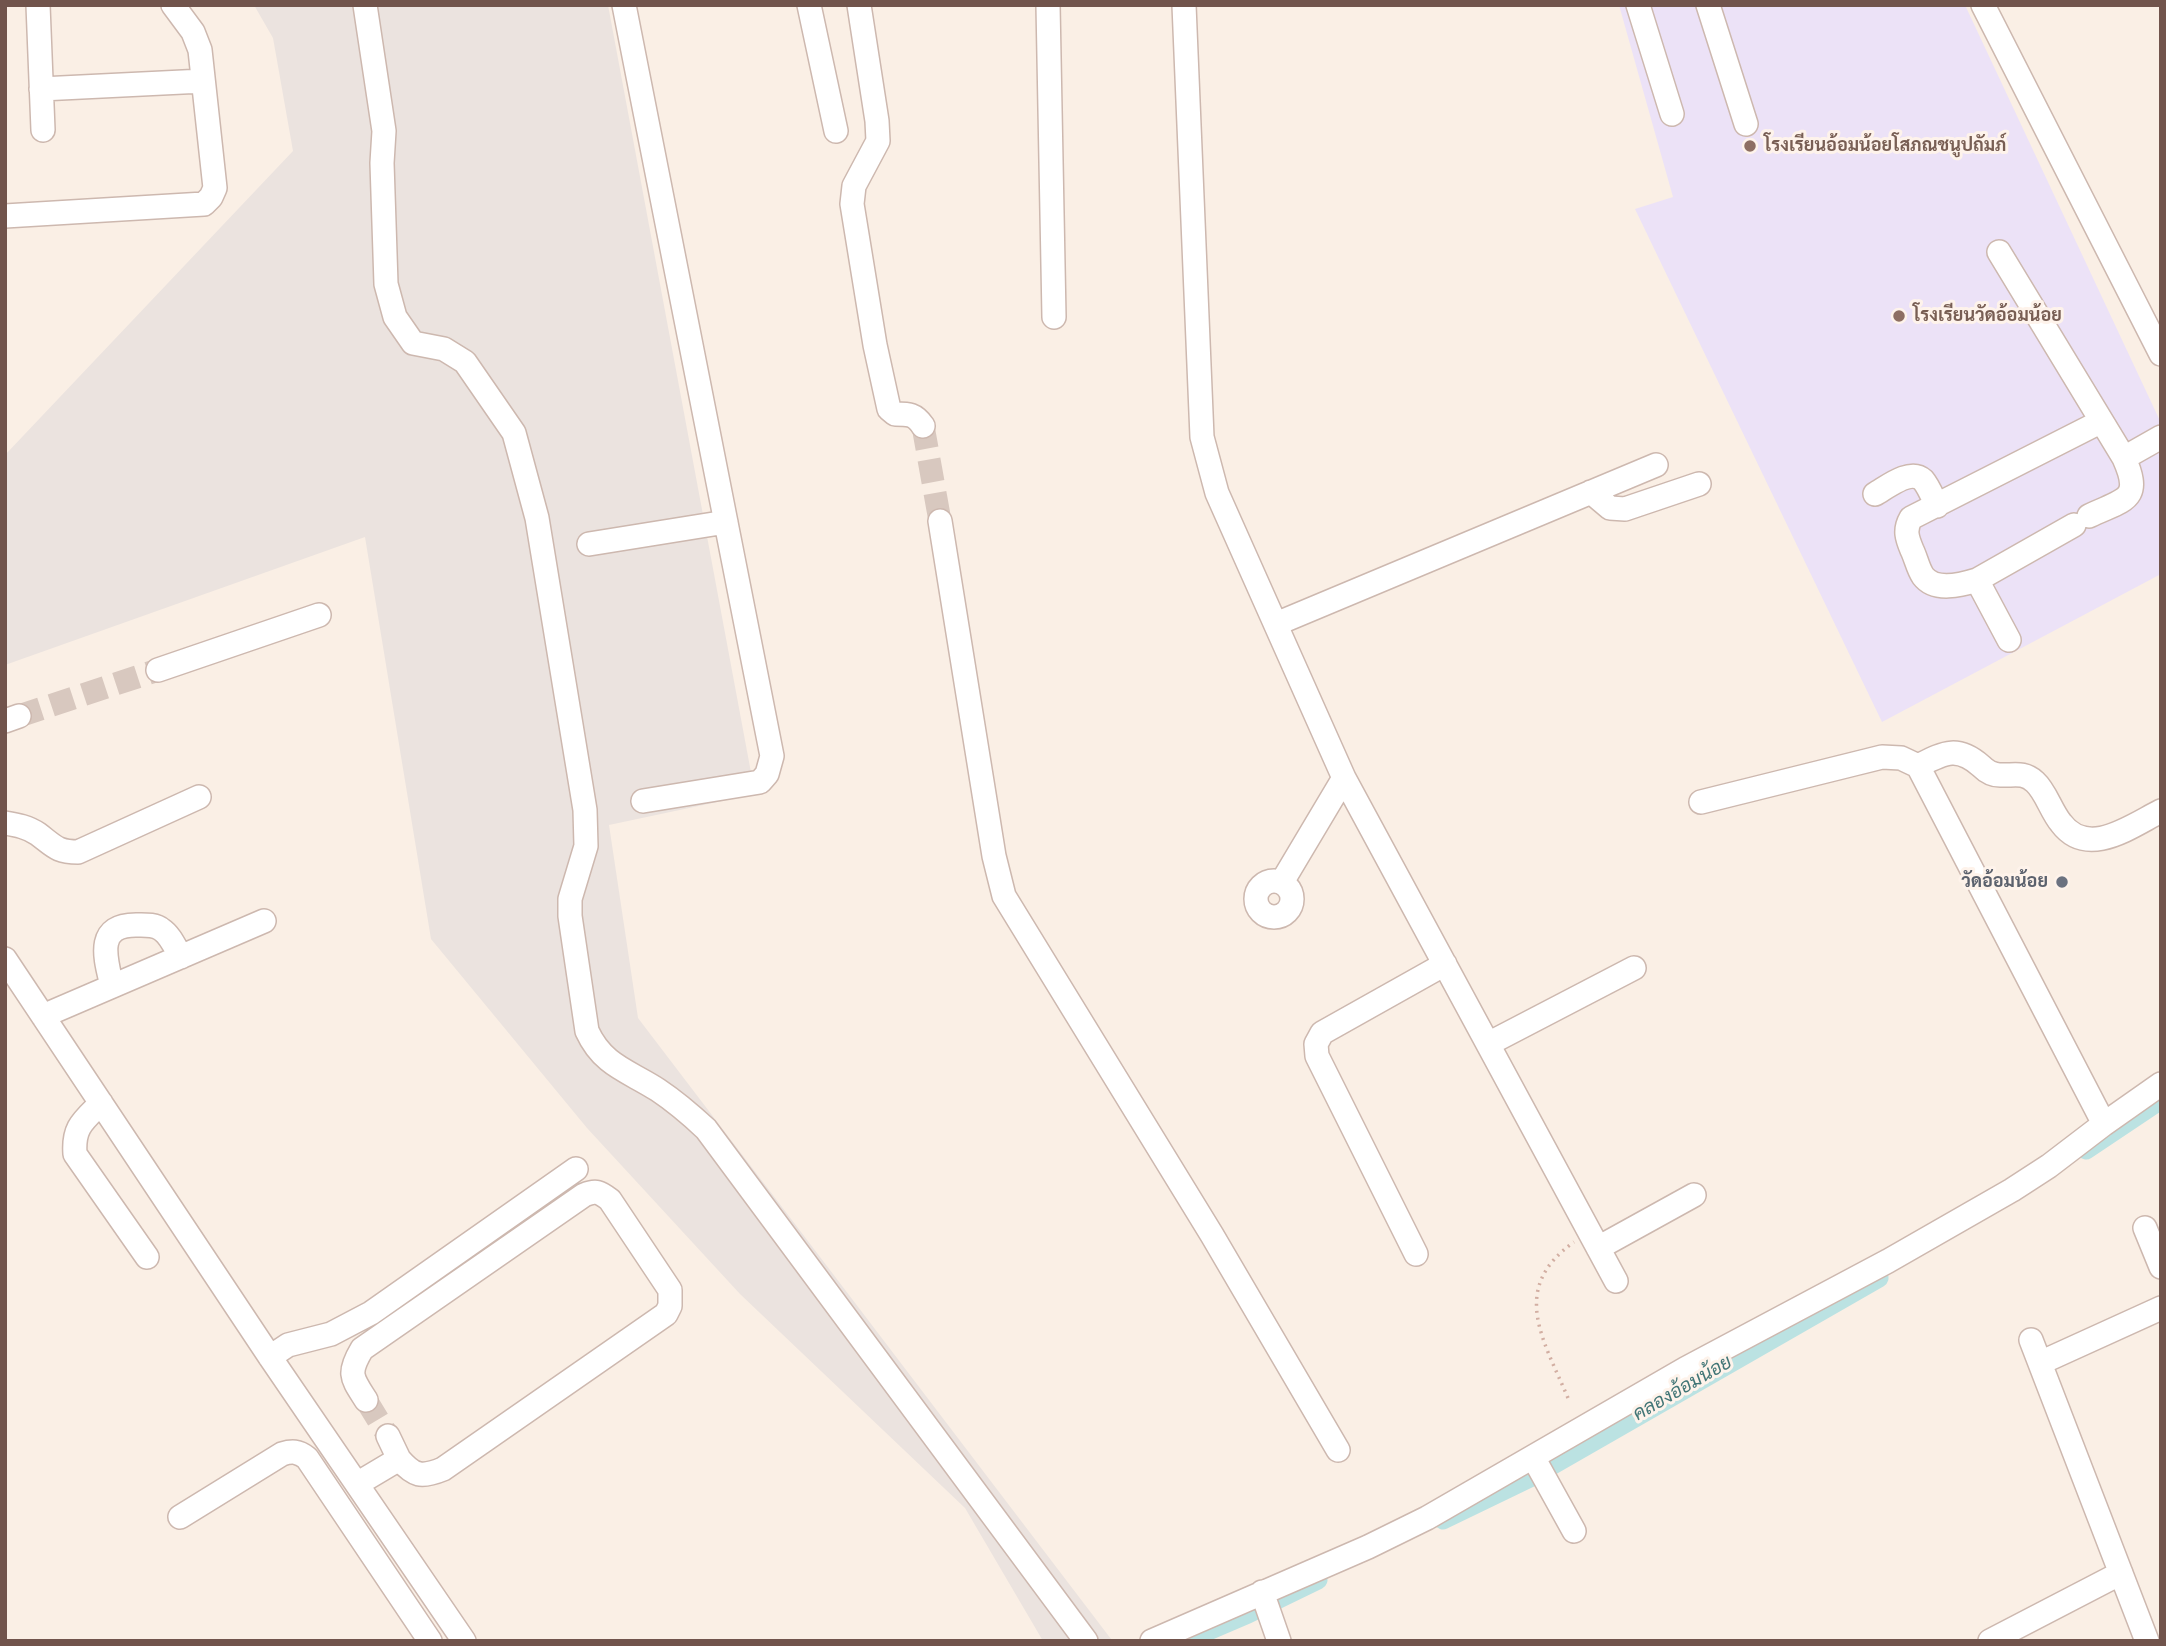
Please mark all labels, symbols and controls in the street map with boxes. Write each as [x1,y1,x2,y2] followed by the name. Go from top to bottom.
[1764,135,2006,157] place label: โรงเรียนอ้อมน้อยโสภณชนูปถัมภ์
[1742,138,1758,154] marker: โรงเรียนอ้อมน้อยโสภณชนูปถัมภ์
[1913,305,2062,327] place label: โรงเรียนวัดอ้อมน้อย
[1891,308,1907,324] marker: โรงเรียนวัดอ้อมน้อย
[1961,871,2048,893] place label: วัดอ้อมน้อย
[2054,874,2070,890] marker: วัดอ้อมน้อย
[1630,1352,1736,1426] water label: คลองอ้อมน้อย

